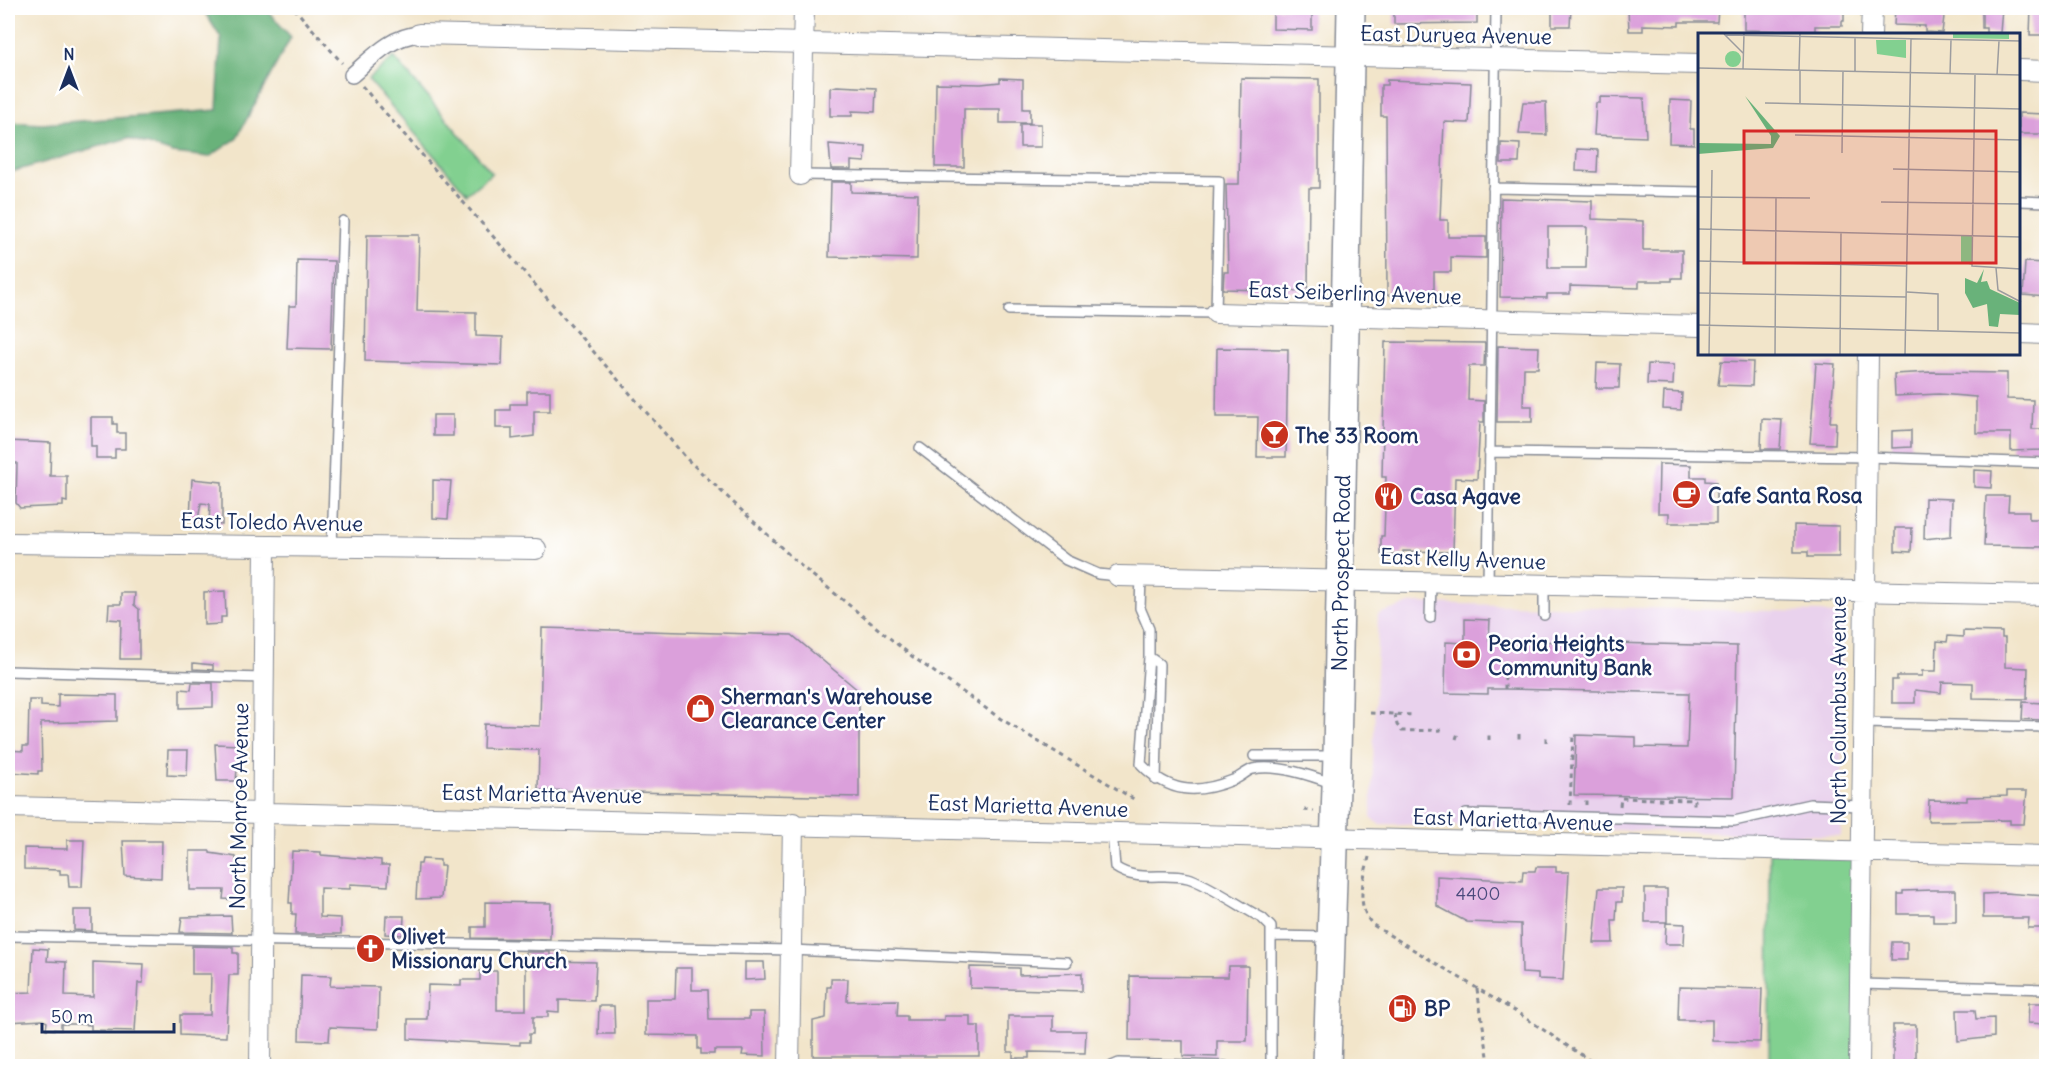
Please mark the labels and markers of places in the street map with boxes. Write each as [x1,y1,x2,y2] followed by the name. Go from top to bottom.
[1258,419,1290,451] bar icon: The 33 Room
[1295,422,1419,449] place label: The 33 Room
[1671,479,1703,511] cafe icon: Cafe Santa Rosa
[1373,480,1405,512] restaurant icon: Casa Agave
[1708,482,1863,509] place label: Cafe Santa Rosa
[1410,483,1521,510] place label: Casa Agave
[1488,630,1652,681] place label: Peoria Heights Community Bank
[1451,639,1483,671] bank icon: Peoria Heights Community Bank
[721,683,932,734] place label: Sherman's Warehouse Clearance Center
[684,692,716,724] shop icon: Sherman's Warehouse Clearance Center
[391,923,567,974] place label: Olivet Missionary Church
[354,932,386,964] church icon: Olivet Missionary Church
[1387,992,1419,1024] fuel station icon: BP
[1424,995,1451,1022] place label: BP

